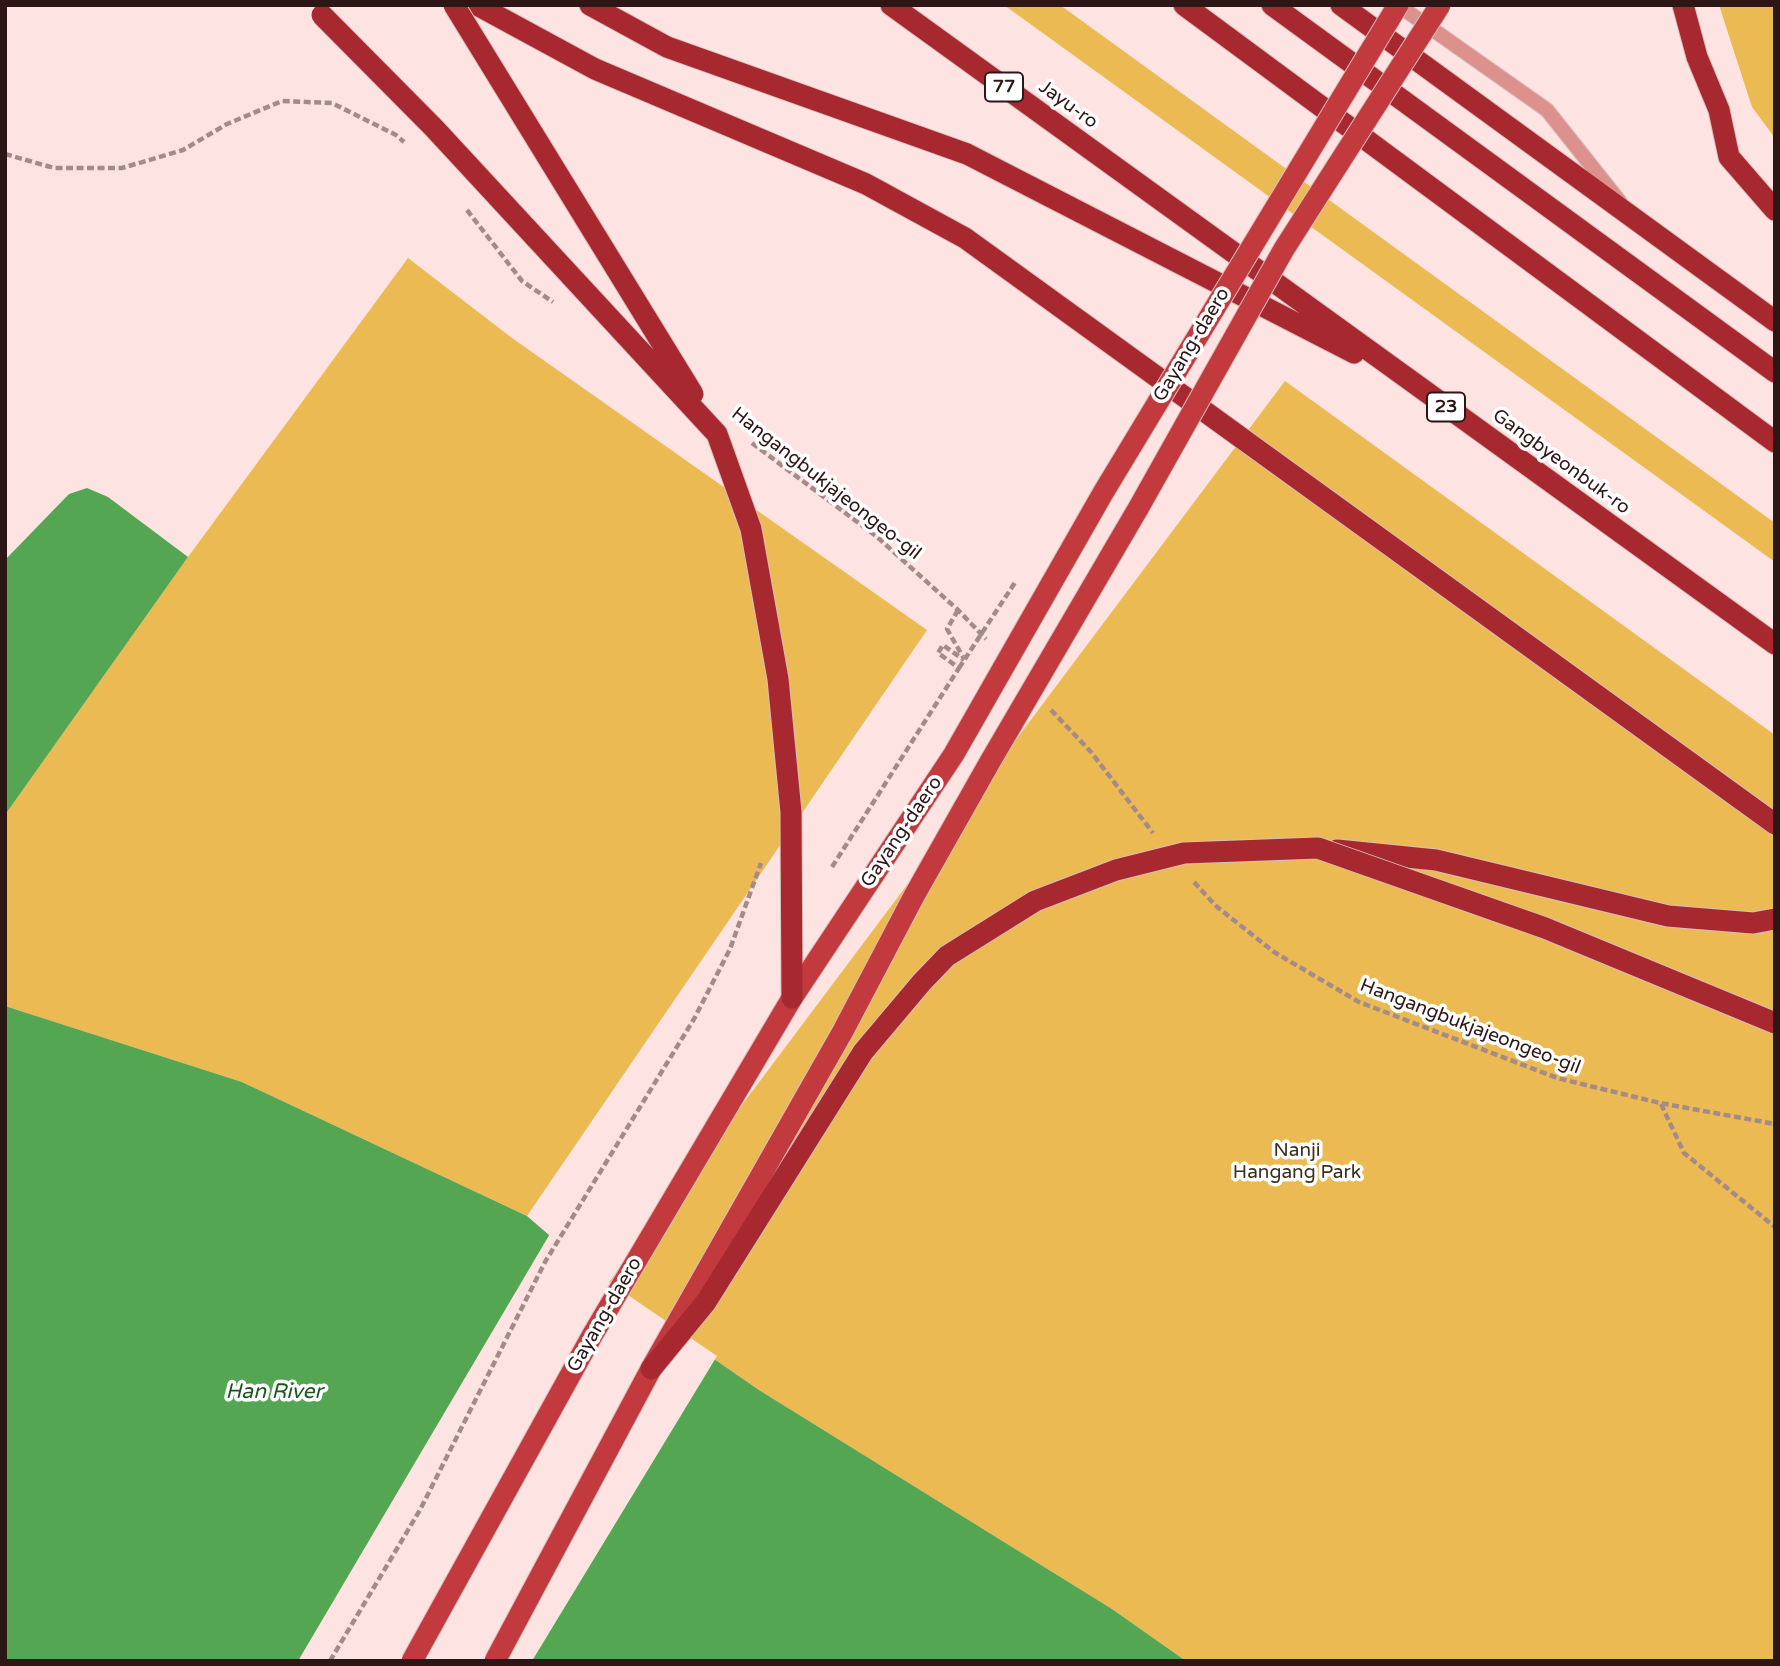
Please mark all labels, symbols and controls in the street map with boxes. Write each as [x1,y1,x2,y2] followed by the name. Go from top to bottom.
[985,72,1023,102] road number: 77
[1034,76,1102,134] street label: Jayu-ro
[1149,284,1235,406] street label: Gayang-daero
[1427,393,1465,422] road number: 23
[727,403,925,565] street label: Hangangbukjajeongeo-gil
[1488,404,1634,520] street label: Gangbyeonbuk-ro
[856,772,948,892] street label: Gayang-daero
[1356,974,1584,1080] street label: Hangangbukjajeongeo-gil
[1233,1140,1361,1184] park label: Nanji Hangang Park
[563,1253,647,1377] street label: Gayang-daero
[226,1379,322,1405] water label: Han River

